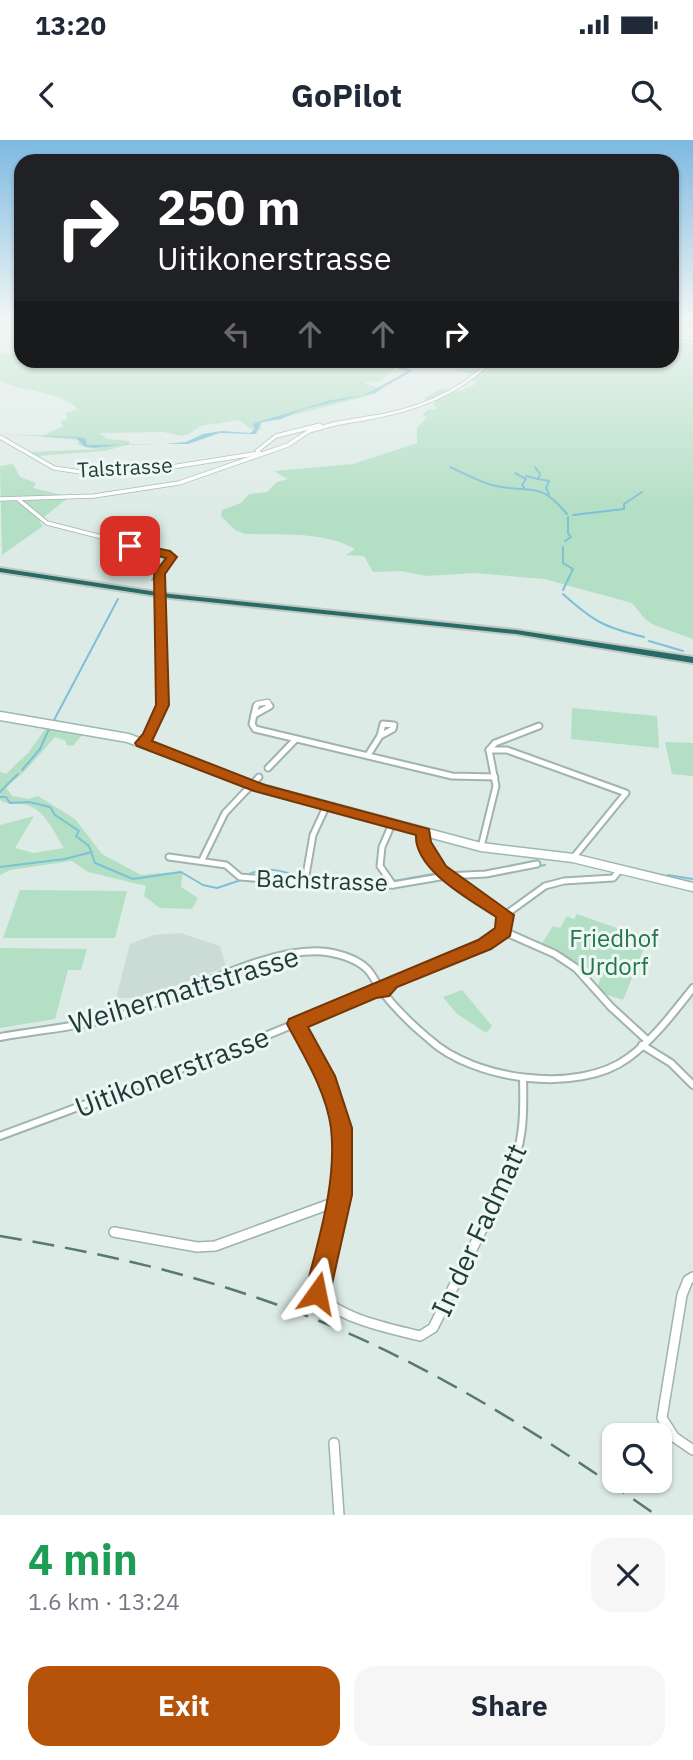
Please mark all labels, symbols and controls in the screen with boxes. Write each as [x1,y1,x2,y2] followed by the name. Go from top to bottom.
[35,8,106,42] text: 13:20
[291,74,402,116] text: GoPilot
[28,76,66,114] icon: back
[627,76,665,114] icon: search
[157,175,301,238] text: 250 m
[42,182,133,273] icon: right
[157,237,392,279] text: Uitikonerstrasse
[218,315,256,353] icon: left
[291,315,329,353] icon: ahead
[364,315,402,353] icon: ahead
[437,315,475,353] icon: right
[76,451,173,483] street label: Talstrasse
[100,516,160,576] pin
[111,527,149,565] icon: arrive
[255,862,389,898] street label: Bachstrasse
[569,922,659,982] park label: Friedhof Urdorf
[65,937,303,1042] street label: Weihermattstrasse
[69,1017,274,1126] street label: Uitikonerstrasse
[422,1137,535,1322] street label: In der Fadmatt
[280,1256,354,1330] position arrow
[602,1423,672,1493] map controls
[602,1423,672,1493] button: search
[28,1532,138,1587] text: 4 min
[591,1538,665,1612] button: close
[28,1586,180,1616] text: 1.6 km · 13:24
[28,1666,340,1746] button: Exit
[354,1666,665,1746] button: Share

